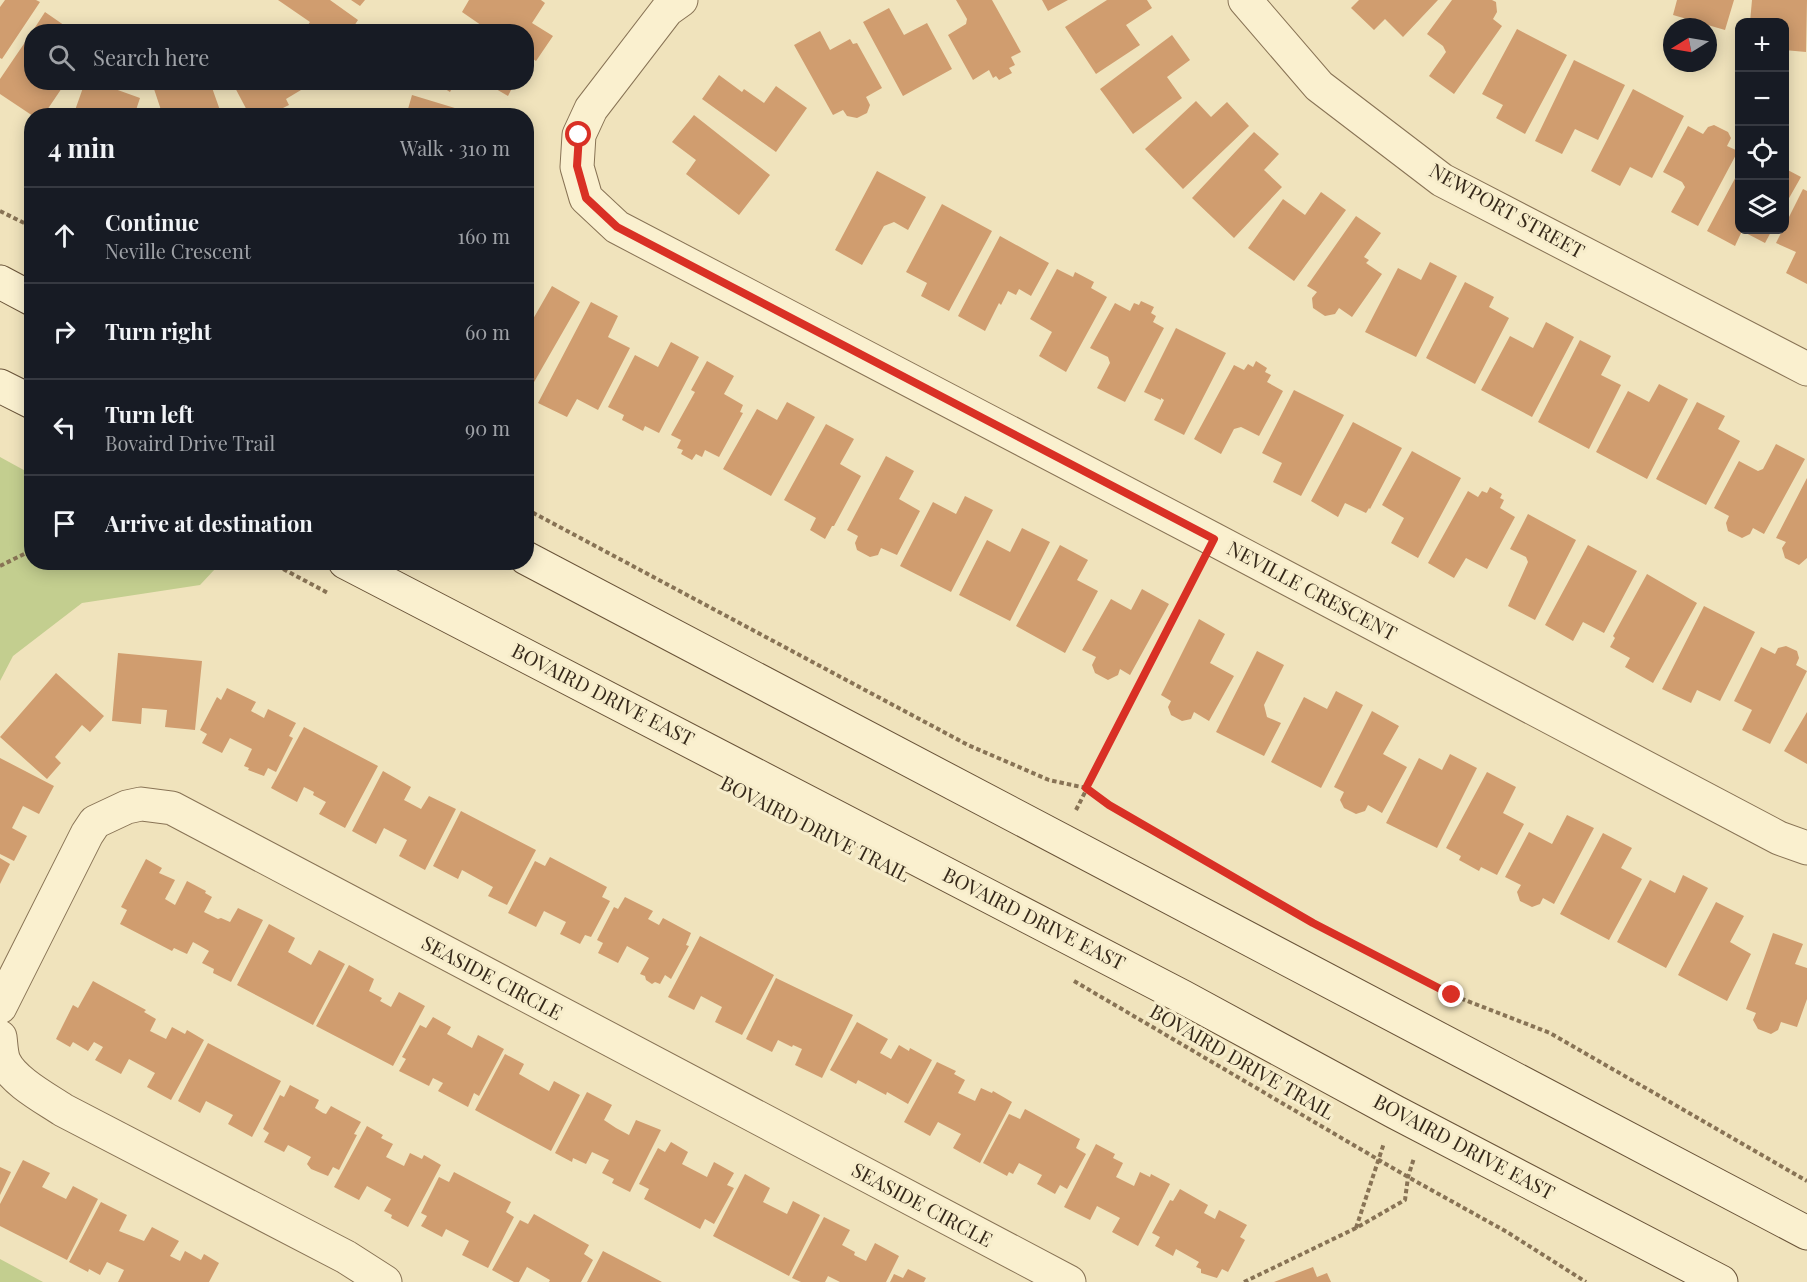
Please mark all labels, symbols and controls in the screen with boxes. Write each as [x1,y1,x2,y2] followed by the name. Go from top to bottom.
[1663,18,1717,72] north arrow
[1735,18,1789,234] map controls
[1735,18,1789,72] button: +
[24,24,534,90] search box
[45,41,78,74] icon: search
[93,42,209,72] text: Search here
[1735,72,1789,126] button: −
[565,121,591,147] route start
[1735,126,1789,180] button: locate
[48,130,115,165] text: 4 min
[400,134,510,161] text: Walk · 310 m
[1425,156,1590,264] street label: NEWPORT STREET
[1735,180,1789,234] button: layers
[105,207,199,237] text: Continue
[48,219,81,252] icon: ahead
[458,222,510,249] text: 160 m
[105,237,251,264] text: Neville Crescent
[48,315,81,348] icon: right
[105,316,211,346] text: Turn right
[465,318,510,345] text: 60 m
[105,399,194,429] text: Turn left
[48,411,81,444] icon: left
[465,414,510,441] text: 90 m
[105,429,275,456] text: Bovaird Drive Trail
[48,507,81,540] icon: arrive
[105,508,313,538] text: Arrive at destination
[1223,533,1402,646] street label: NEVILLE CRESCENT
[508,636,700,751] street label: BOVAIRD DRIVE EAST
[716,768,915,887] street label: BOVAIRD DRIVE TRAIL
[939,860,1131,975] street label: BOVAIRD DRIVE EAST
[418,928,568,1025] street label: SEASIDE CIRCLE
[1438,981,1464,1007] route end
[1145,997,1340,1125] street label: BOVAIRD DRIVE TRAIL
[1369,1086,1560,1205] street label: BOVAIRD DRIVE EAST
[848,1155,998,1252] street label: SEASIDE CIRCLE

